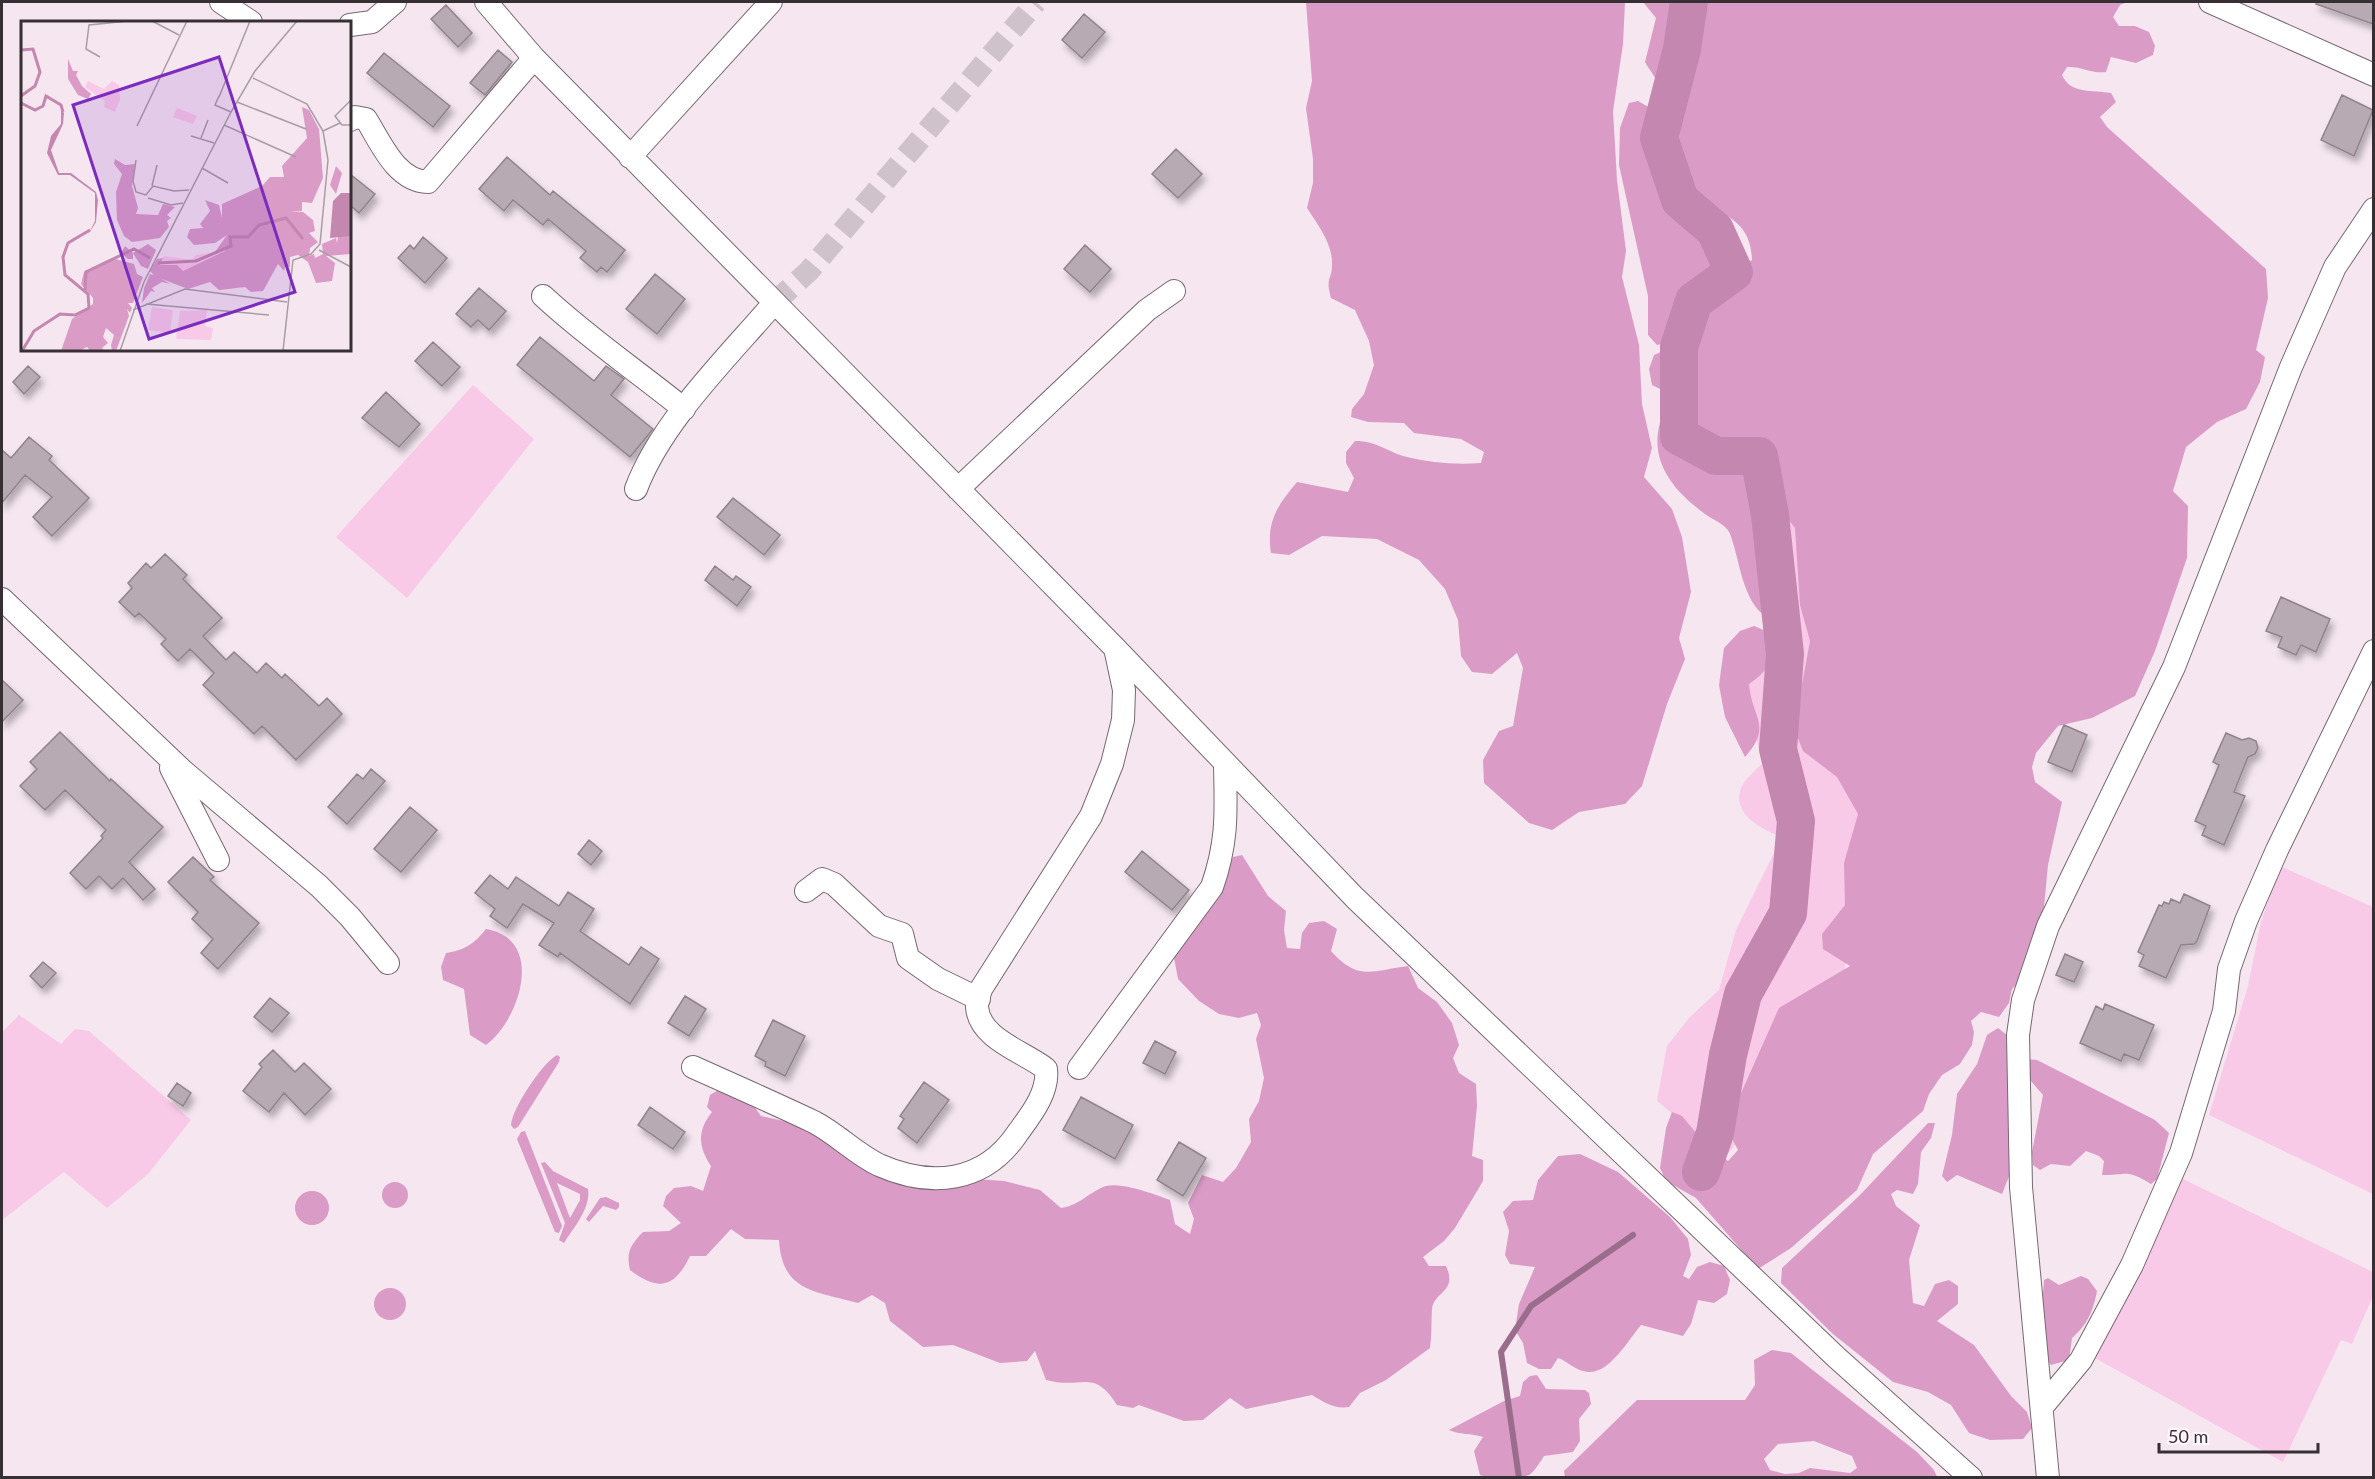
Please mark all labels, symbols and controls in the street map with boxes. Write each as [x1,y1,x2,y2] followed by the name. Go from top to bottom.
[21,21,351,351] inset map
[2159,1416,2318,1454] scale bar
[2168,1425,2208,1447] text: 50 m

